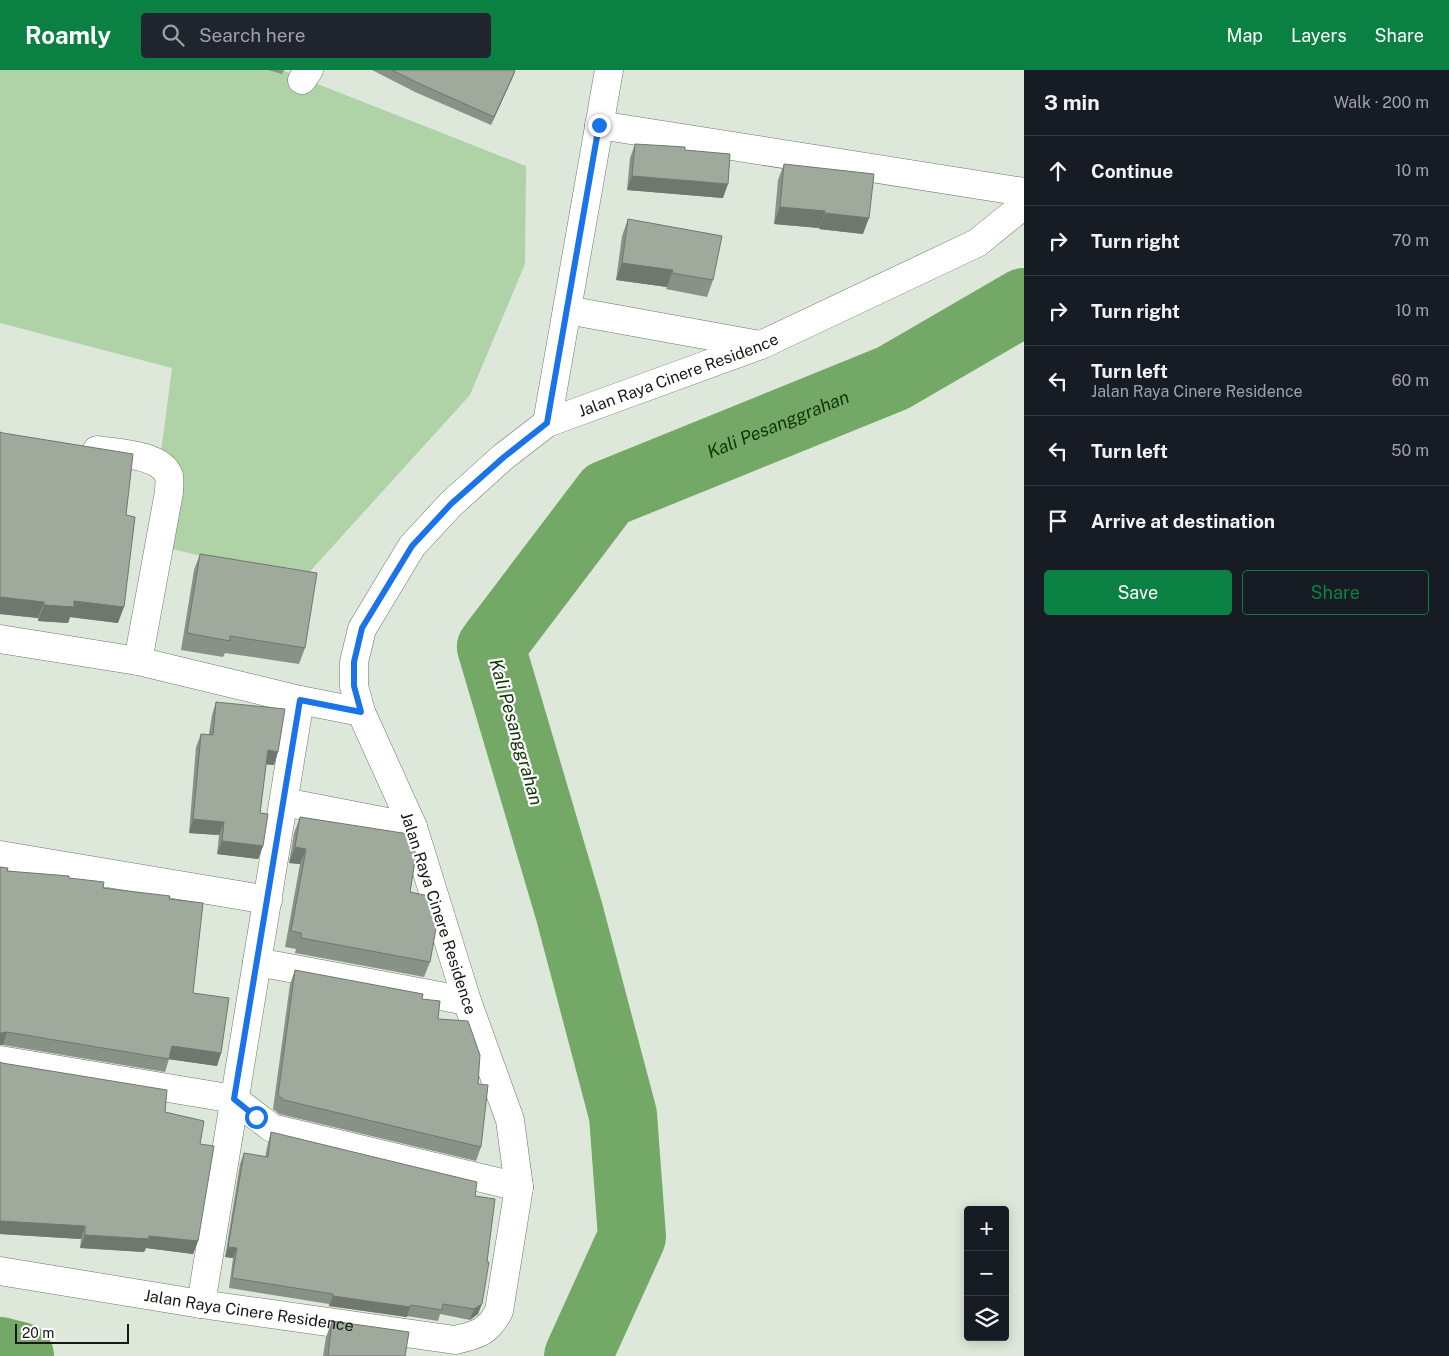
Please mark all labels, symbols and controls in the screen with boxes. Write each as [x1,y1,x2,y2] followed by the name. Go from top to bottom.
[141,13,491,58] search box
[25,21,111,49] text: Roamly
[159,21,187,49] icon: search
[199,24,306,46] text: Search here
[1227,25,1263,46] text: Map
[1291,25,1347,46] text: Layers
[1375,25,1424,46] text: Share
[1044,90,1100,115] text: 3 min
[1334,93,1429,112] text: Walk · 200 m
[588,114,611,137] route end
[1044,157,1072,185] icon: ahead
[1091,160,1173,182] text: Continue
[1395,161,1429,180] text: 10 m
[1044,227,1072,255] icon: right
[1091,230,1180,252] text: Turn right
[1392,231,1429,250] text: 70 m
[1044,297,1072,325] icon: right
[1091,300,1180,322] text: Turn right
[1395,301,1429,320] text: 10 m
[576,329,781,421] street label: Jalan Raya Cinere Residence
[1091,360,1168,382] text: Turn left
[1044,367,1072,395] icon: left
[1392,371,1429,390] text: 60 m
[1091,382,1303,401] text: Jalan Raya Cinere Residence
[704,386,852,462] water label: Kali Pesanggrahan
[1044,437,1072,465] icon: left
[1091,440,1168,462] text: Turn left
[1391,441,1429,460] text: 50 m
[1044,507,1072,535] icon: arrive
[1091,510,1275,532] text: Arrive at destination
[1044,570,1232,615] button: Save
[1242,570,1429,615] button: Share
[486,656,547,807] water label: Kali Pesanggrahan
[397,810,480,1017] street label: Jalan Raya Cinere Residence
[245,1106,268,1129] route start
[964,1206,1009,1341] map controls
[964,1206,1009,1251] button: +
[964,1251,1009,1296] button: −
[142,1286,355,1336] street label: Jalan Raya Cinere Residence
[964,1296,1009,1341] button: layers
[15,1321,129,1344] scale bar
[22,1325,54,1341] text: 20 m

